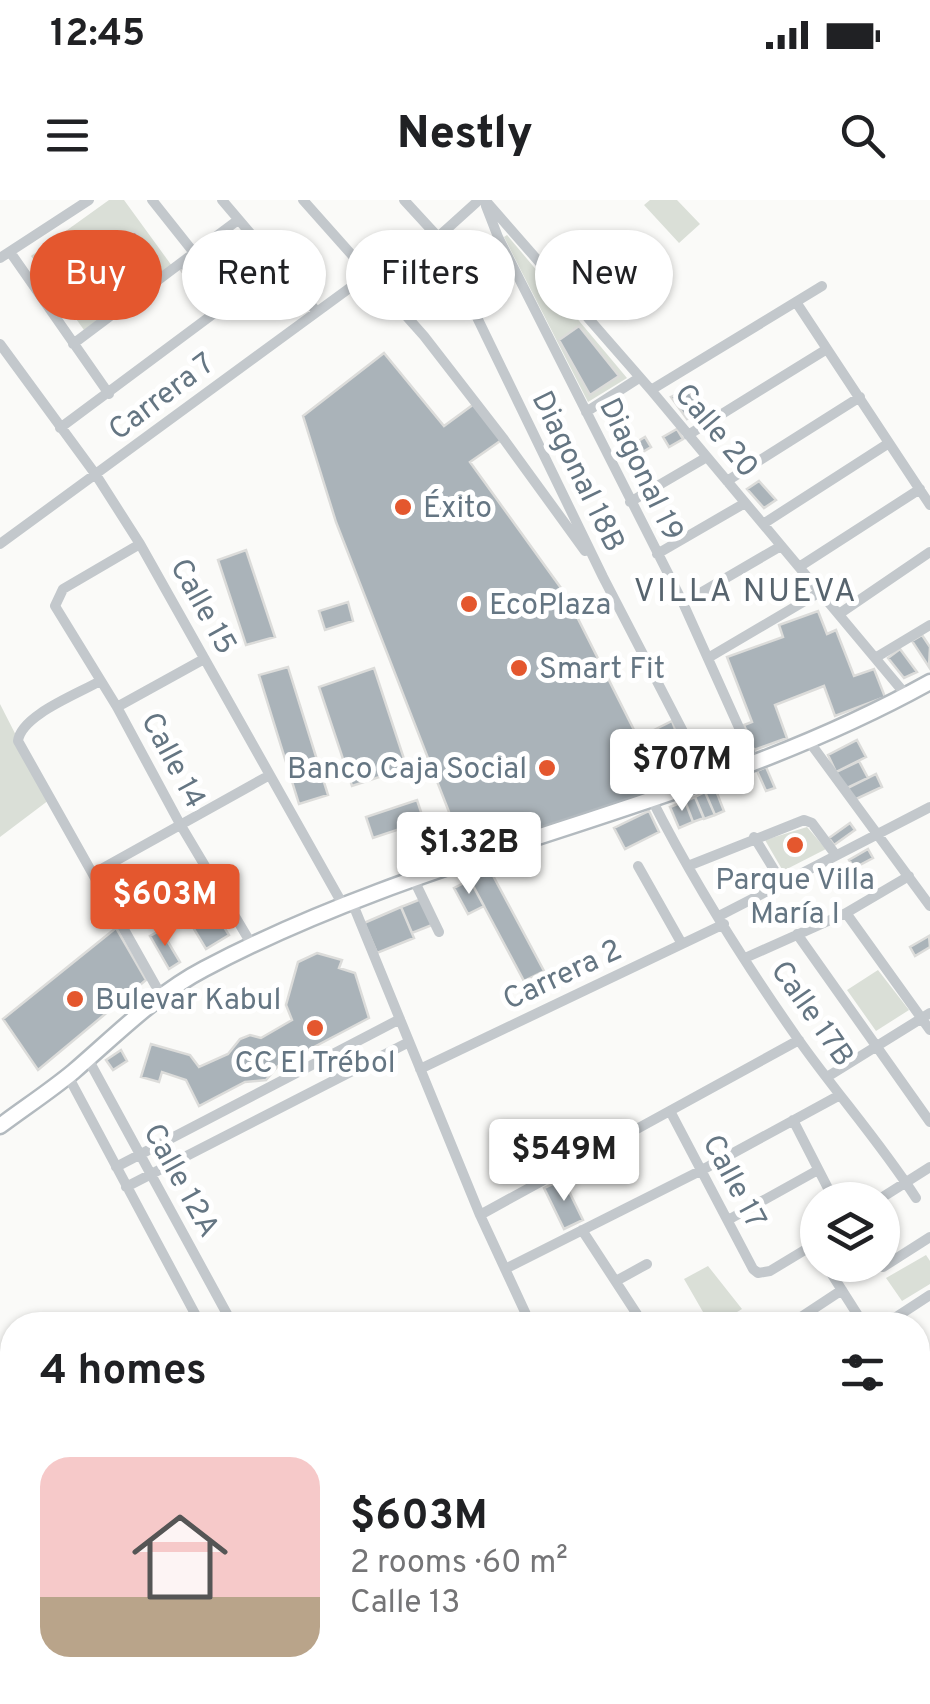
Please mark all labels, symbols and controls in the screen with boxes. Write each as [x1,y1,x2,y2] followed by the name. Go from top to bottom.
[50,11,145,60] text: 12:45
[397,107,533,164] text: Nestly
[40,108,95,163] icon: menu
[835,108,890,163] icon: search
[30,230,162,320] chip: Buy
[182,230,326,320] chip: Rent
[346,230,515,320] chip: Filters
[535,230,673,320] chip: New
[102,346,223,450] street label: Carrera 7
[665,377,765,486] street label: Calle 20
[522,386,632,559] street label: Diagonal 18B
[589,393,690,548] street label: Diagonal 19
[423,489,492,528] place label: Éxito
[392,496,414,518] marker: Éxito
[160,553,243,662] street label: Calle 15
[634,573,858,613] district label: VILLA NUEVA
[489,588,611,625] place label: EcoPlaza
[458,593,480,615] marker: EcoPlaza
[539,652,665,689] place label: Smart Fit
[508,657,530,679] marker: Smart Fit
[131,707,212,815] street label: Calle 14
[612,729,752,814] pin: $707M
[632,741,732,781] text: $707M
[287,752,527,789] place label: Banco Caja Social
[536,757,558,779] marker: Banco Caja Social
[388,812,550,897] pin: $1.32B
[419,824,519,864] text: $1.32B
[784,834,806,856] marker: Parque Villa María I
[715,863,875,934] place label: Parque Villa María I
[95,864,235,949] pin: $603M
[113,876,217,916] text: $603M
[498,933,628,1020] street label: Carrera 2
[761,955,861,1074] street label: Calle 17B
[95,983,281,1020] place label: Bulevar Kabul
[64,988,86,1010] marker: Bulevar Kabul
[304,1017,326,1039] marker: CC El Trébol
[234,1046,396,1083] place label: CC El Trébol
[134,1118,226,1244] street label: Calle 12A
[494,1119,634,1204] pin: $549M
[693,1129,773,1235] street label: Calle 17
[511,1131,617,1171] text: $549M
[800,1182,900,1282] map controls
[800,1182,900,1282] button: layers
[835,1345,890,1400] icon: filters
[40,1346,207,1399] text: 4 homes
[350,1491,488,1544] text: $603M
[120,1497,240,1617] icon: home
[350,1544,568,1584] text: 2 rooms · 60 m²
[350,1584,460,1624] text: Calle 13

